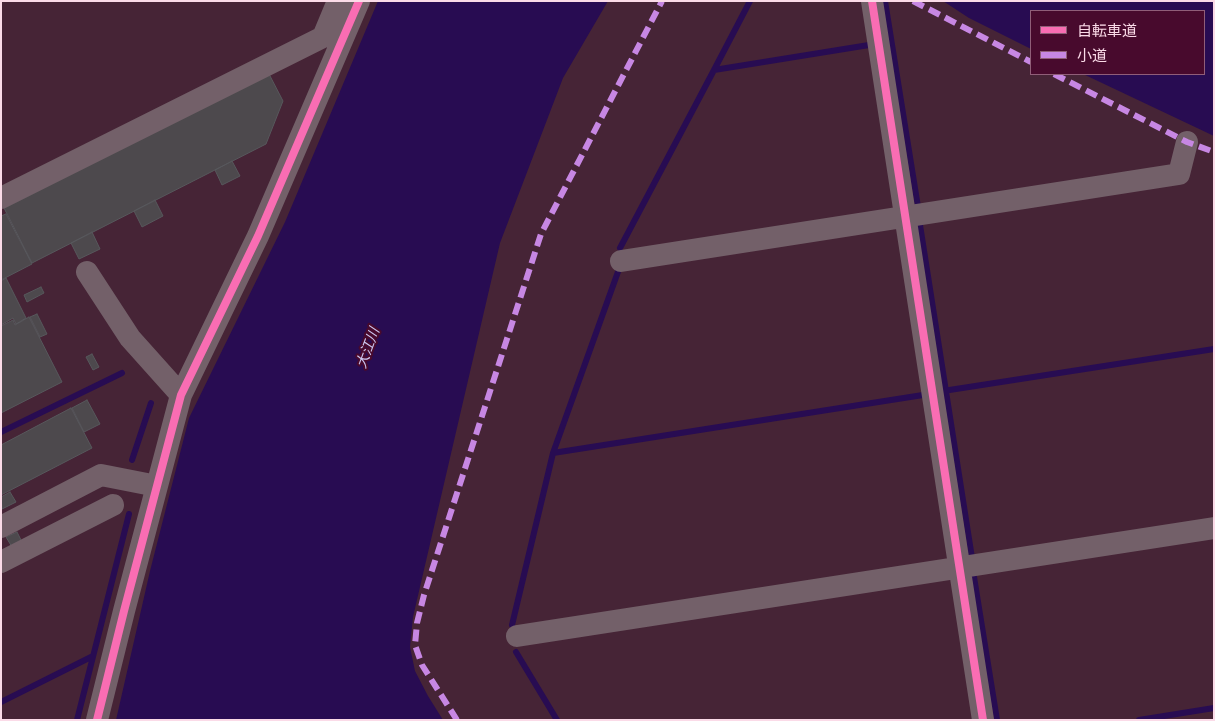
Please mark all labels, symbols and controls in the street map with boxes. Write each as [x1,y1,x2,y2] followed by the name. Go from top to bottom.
[1030,10,1205,75] legend
[1077,22,1137,39] text: 自転車道
[1077,47,1107,64] text: 小道
[353,325,383,371] water label: 大江川

